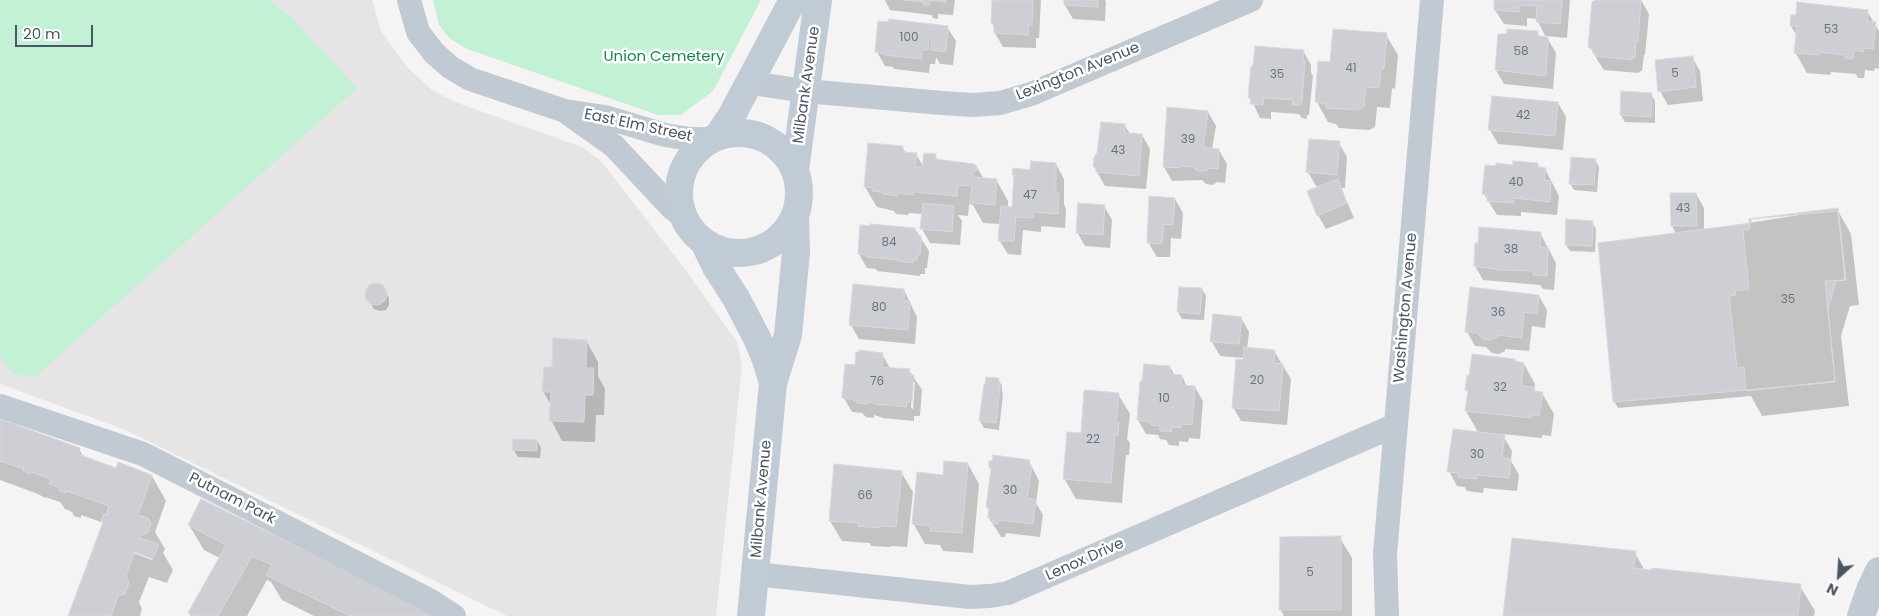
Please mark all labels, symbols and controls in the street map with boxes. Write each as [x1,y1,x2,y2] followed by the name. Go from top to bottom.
[18,15,95,47] scale bar
[23,23,61,44] text: 20 m
[1824,23,1838,37] house number: 53
[790,25,824,145] street label: Milbank Avenue
[900,31,918,45] house number: 100
[1014,39,1142,105] street label: Lexington Avenue
[1513,45,1529,59] house number: 58
[603,48,725,66] park label: Union Cemetery
[1345,62,1357,76] house number: 41
[1671,67,1679,81] house number: 5
[1270,68,1284,82] house number: 35
[582,106,694,146] street label: East Elm Street
[1516,109,1530,123] house number: 42
[1181,133,1195,147] house number: 39
[1111,144,1125,158] house number: 43
[1508,176,1524,190] house number: 40
[1023,189,1037,203] house number: 47
[1676,202,1690,216] house number: 43
[1390,232,1422,384] street label: Washington Avenue
[881,236,897,250] house number: 84
[1504,243,1518,257] house number: 38
[1781,293,1795,307] house number: 35
[871,301,887,315] house number: 80
[1491,306,1505,320] house number: 36
[1250,374,1264,388] house number: 20
[870,375,884,389] house number: 76
[1493,381,1507,395] house number: 32
[1158,392,1170,406] house number: 10
[1086,433,1100,447] house number: 22
[748,439,776,559] street label: Milbank Avenue
[1470,448,1484,462] house number: 30
[186,469,278,529] street label: Putnam Park
[1003,484,1017,498] house number: 30
[857,489,873,503] house number: 66
[1043,535,1127,585] street label: Lenox Drive
[1814,551,1864,601] north arrow
[1306,566,1314,580] house number: 5
[1823,578,1842,601] text: N

